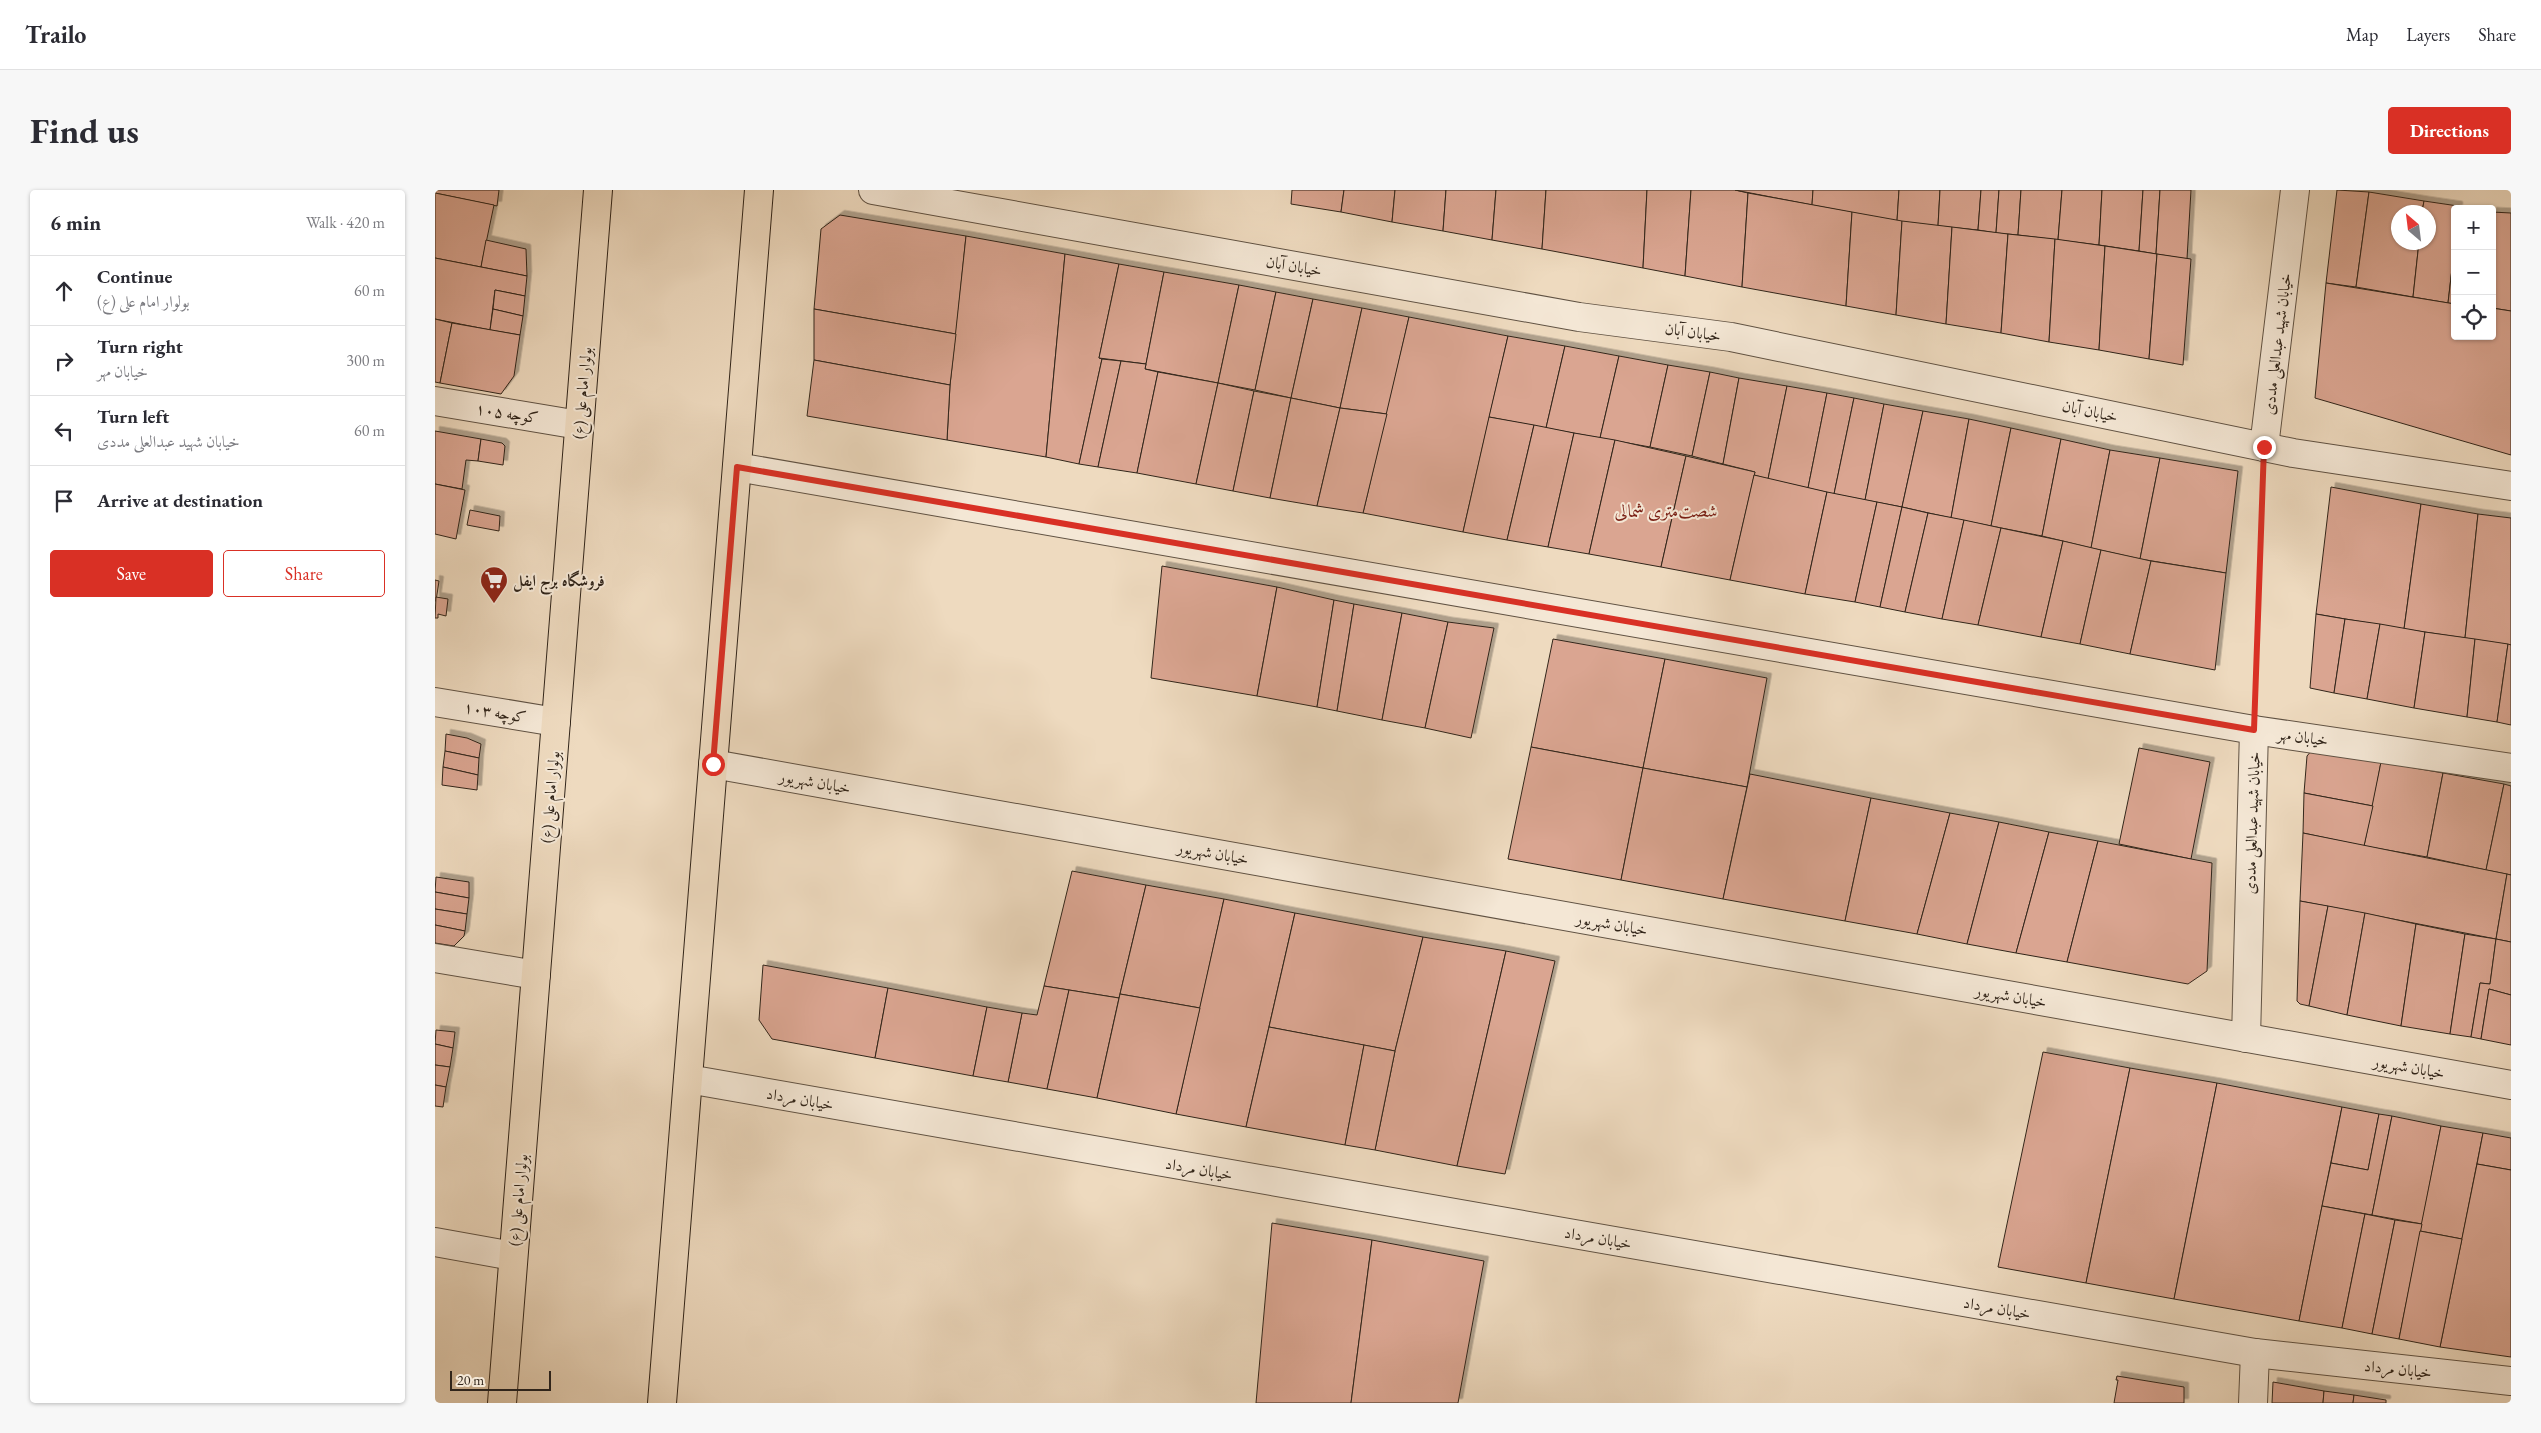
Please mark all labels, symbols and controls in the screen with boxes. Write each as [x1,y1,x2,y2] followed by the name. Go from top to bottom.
[25,19,86,50] text: Trailo
[2346,23,2378,46] text: Map
[2406,23,2450,46] text: Layers
[2478,23,2516,46] text: Share
[2388,107,2511,154] button: Directions
[30,108,139,153] text: Find us
[2391,205,2436,250] north arrow
[2451,205,2496,340] map controls
[2451,205,2496,250] button: +
[50,209,101,236] text: 6 min
[306,212,385,233] text: Walk · 420 m
[2451,250,2496,295] button: −
[1264,251,1324,281] street label: خیابان آبان
[97,264,172,289] text: Continue
[2258,272,2297,416] street label: خیابان شهید عبدالعلی مددی
[50,277,78,305] icon: ahead
[354,280,385,301] text: 60 m
[97,291,190,312] text: بولوار امام علی (ع)
[2451,295,2496,340] button: locate
[1664,318,1722,346] street label: خیابان آبان
[97,334,183,359] text: Turn right
[568,346,600,440] street label: بولوار امام علی (ع)
[50,347,78,375] icon: right
[346,350,385,371] text: 300 m
[97,361,148,382] text: خیابان مهر
[2060,395,2120,427] street label: خیابان آبان
[474,398,540,429] street label: کوچه ۱۰۵
[97,404,169,429] text: Turn left
[50,417,78,445] icon: left
[354,420,385,441] text: 60 m
[97,431,240,452] text: خیابان شهید عبدالعلی مددی
[2253,436,2276,459] route end
[50,487,78,515] icon: arrive
[97,488,263,513] text: Arrive at destination
[1615,499,1717,522] district label: شصت‌متری شمالی
[50,550,213,597] button: Save
[223,550,385,597] button: Share
[479,565,509,604] supermarket icon: فروشگاه برج ایفل
[513,570,605,595] place label: فروشگاه برج ایفل
[462,696,528,729] street label: کوچه ۱۰۳
[2274,723,2330,751] street label: خیابان مهر
[536,750,568,844] street label: بولوار امام علی (ع)
[2239,751,2266,895] street label: خیابان شهید عبدالعلی مددی
[702,753,725,776] route start
[776,765,852,799] street label: خیابان شهریور
[1174,836,1250,870] street label: خیابان شهریور
[1573,907,1649,941] street label: خیابان شهریور
[1972,979,2048,1013] street label: خیابان شهریور
[2370,1050,2446,1084] street label: خیابان شهریور
[764,1083,835,1116] street label: خیابان مرداد
[504,1153,536,1247] street label: بولوار امام علی (ع)
[1163,1153,1234,1186] street label: خیابان مرداد
[1562,1222,1633,1255] street label: خیابان مرداد
[1961,1292,2032,1325] street label: خیابان مرداد
[2363,1355,2433,1384] street label: خیابان مرداد
[450,1368,551,1391] scale bar
[457,1371,484,1389] text: 20 m

